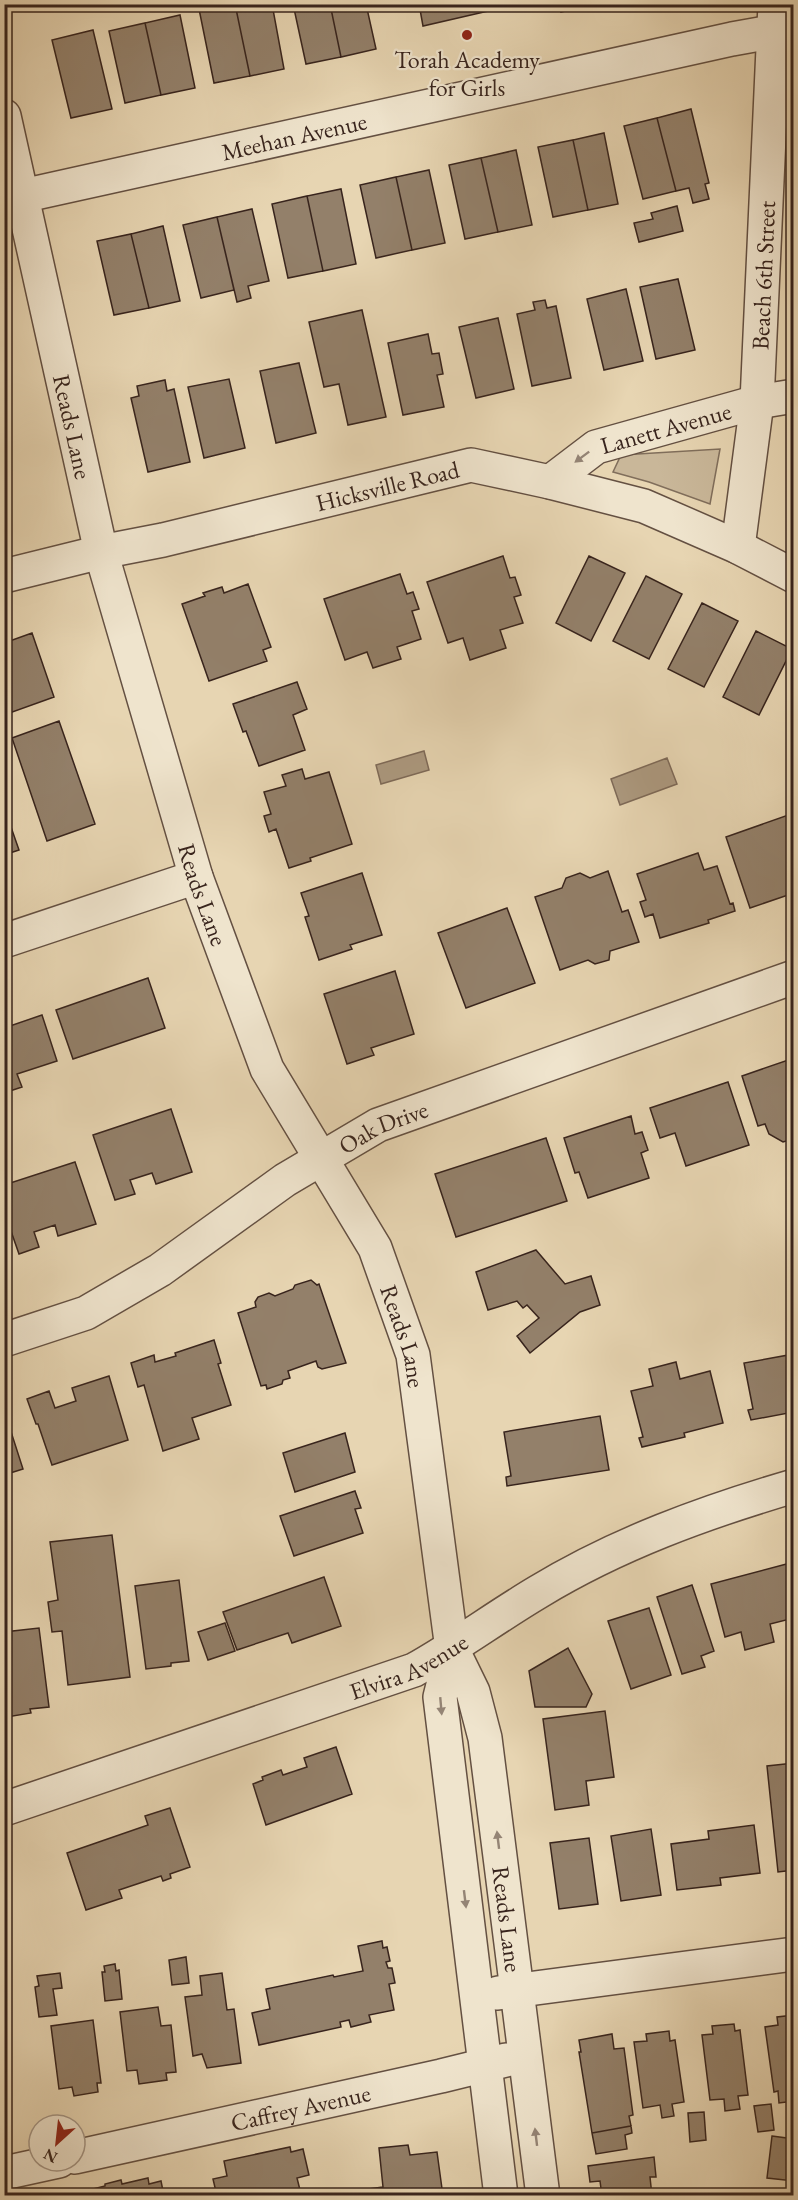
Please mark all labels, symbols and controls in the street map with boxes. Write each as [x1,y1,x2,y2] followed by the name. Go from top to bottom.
[460,28,474,42] marker: Torah Academy for Girls
[394,44,540,103] place label: Torah Academy for Girls
[218,105,370,167] street label: Meehan Avenue
[744,200,782,351] street label: Beach 6th Street
[46,371,100,482] street label: Reads Lane
[597,395,734,461] street label: Lanett Avenue
[574,451,590,464] one-way arrow
[313,453,463,518] street label: Hicksville Road
[171,840,236,950] street label: Reads Lane
[333,1093,432,1161] street label: Oak Drive
[374,1280,433,1389] street label: Reads Lane
[345,1626,473,1706] street label: Elvira Avenue
[437,1696,446,1715] one-way arrow
[494,1830,503,1849] one-way arrow
[486,1864,530,1974] street label: Reads Lane
[460,1890,470,1909] one-way arrow
[228,2077,373,2138] street label: Caffrey Avenue
[27,2113,87,2173] north arrow
[531,2128,540,2147] one-way arrow
[40,2144,61,2168] text: N

